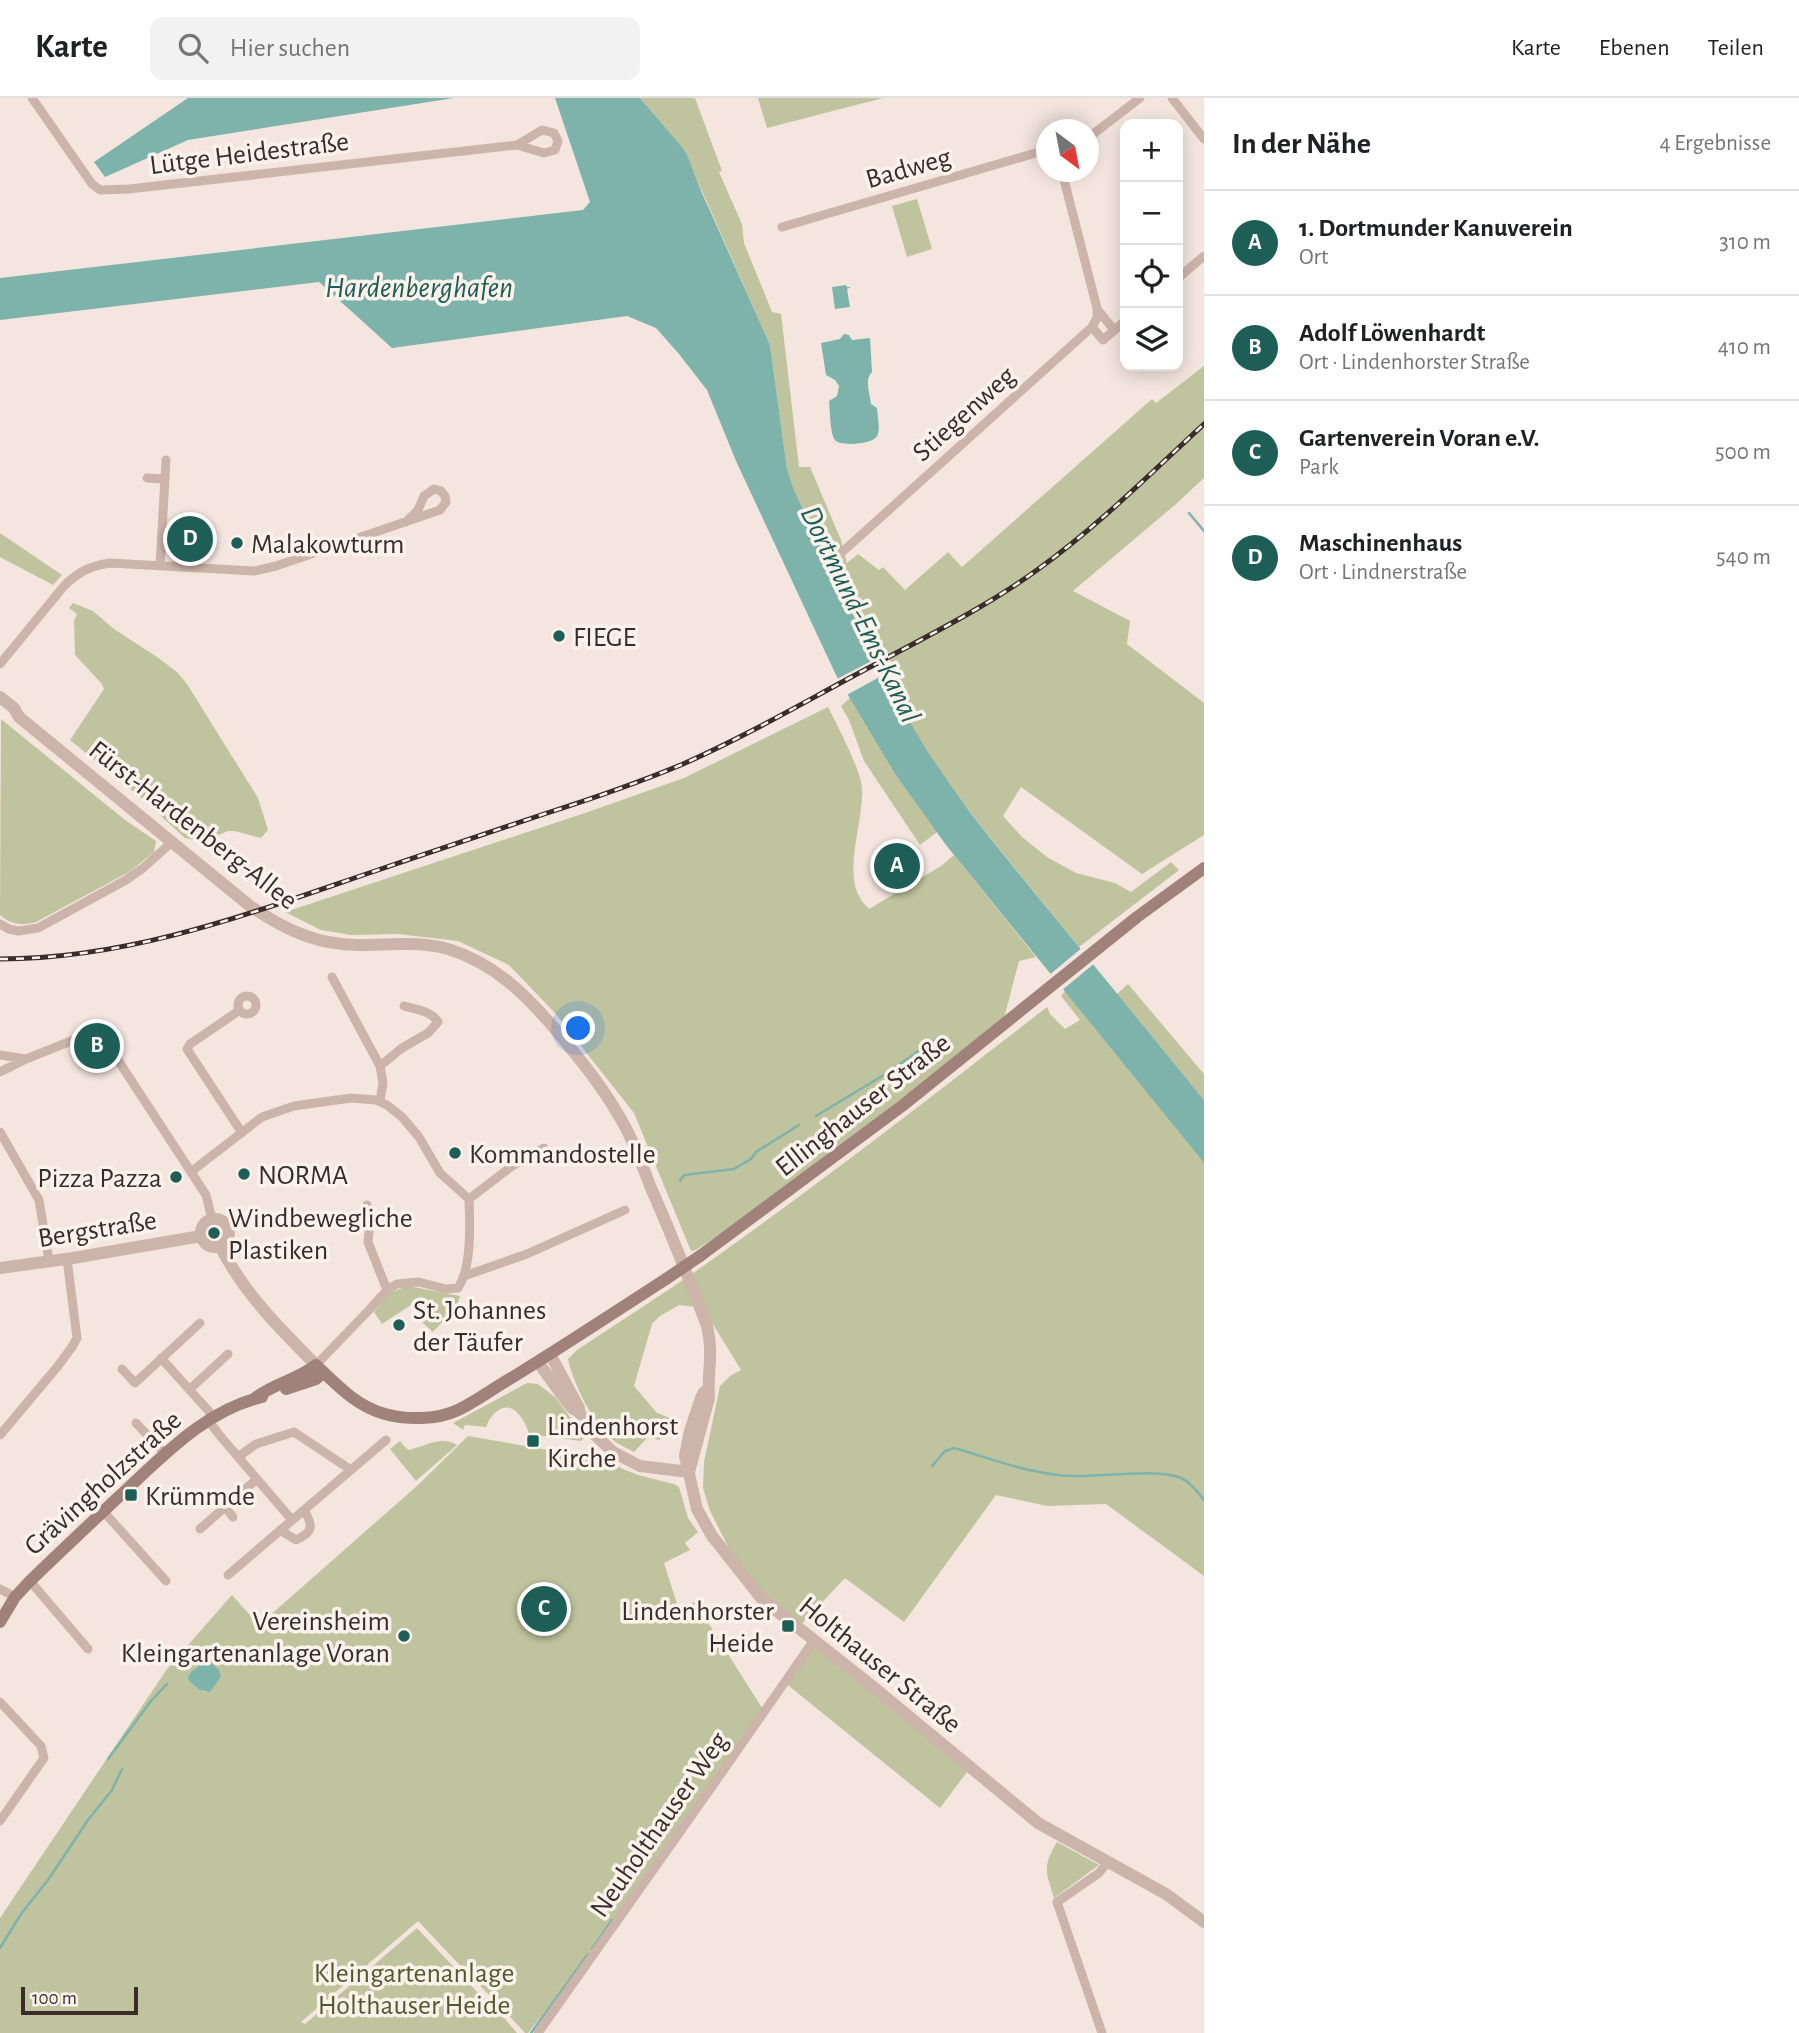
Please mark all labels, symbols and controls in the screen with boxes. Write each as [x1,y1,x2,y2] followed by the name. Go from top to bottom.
[150,17,640,80] search box
[174,29,212,67] icon: search
[35,31,108,64] text: Karte
[230,35,350,61] text: Hier suchen
[1511,36,1561,60] text: Karte
[1599,36,1670,60] text: Ebenen
[1708,36,1764,60] text: Teilen
[1036,119,1099,182] north arrow
[1120,119,1183,371] map controls
[1120,119,1183,182] button: +
[148,128,350,180] street label: Lütge Heidestraße
[1232,129,1371,159] text: In der Nähe
[1659,132,1771,155] text: 4 Ergebnisse
[863,143,955,194] street label: Badweg
[1120,182,1183,245] button: −
[1299,215,1573,241] text: 1. Dortmunder Kanuverein
[1248,231,1262,254] text: A
[1719,231,1771,254] text: 310 m
[1120,245,1183,308] button: locate
[1299,246,1328,269] text: Ort
[325,273,513,303] water label: Hardenberghafen
[1120,308,1183,371] button: layers
[1299,320,1485,346] text: Adolf Löwenhardt
[1248,336,1262,359] text: B
[1718,336,1771,359] text: 410 m
[1299,351,1530,374] text: Ort · Lindenhorster Straße
[908,361,1021,467] street label: Stiegenweg
[1299,425,1540,451] text: Gartenverein Voran e.V.
[1249,441,1261,464] text: C
[1715,441,1771,464] text: 500 m
[1299,456,1339,479] text: Park
[795,501,926,728] water label: Dortmund-Ems-Kanal
[167,513,213,565] pin: D
[1299,530,1462,556] text: Maschinenhaus
[251,531,405,559] place label: Malakowturm
[229,535,245,551] marker: Malakowturm
[1247,546,1263,569] text: D
[1716,546,1771,569] text: 540 m
[1299,561,1467,584] text: Ort · Lindnerstraße
[573,624,636,652] place label: FIEGE
[551,628,567,644] marker: FIEGE
[83,736,302,915] street label: Fürst-Hardenberg-Allee
[874,840,920,892] pin: A
[561,1011,595,1045] your location
[74,1020,120,1072] pin: B
[771,1029,956,1182] street label: Ellinghauser Straße
[469,1141,656,1169] place label: Kommandostelle
[447,1145,463,1161] marker: Kommandostelle
[258,1162,348,1190] place label: NORMA
[37,1165,162,1193] place label: Pizza Pazza
[236,1166,252,1182] marker: NORMA
[168,1169,184,1185] marker: Pizza Pazza
[228,1205,413,1265] place label: Windbewegliche Plastiken
[36,1207,159,1253] street label: Bergstraße
[206,1225,222,1241] marker: Windbewegliche Plastiken
[413,1297,546,1357] place label: St. Johannes der Täufer
[391,1317,407,1333] marker: St. Johannes der Täufer
[19,1406,187,1561] street label: Grävingholzstraße
[547,1413,678,1473] place label: Lindenhorst Kirche
[525,1433,541,1449] marker: Lindenhorst Kirche
[145,1483,255,1511] place label: Krümmde
[123,1487,139,1503] marker: Krümmde
[521,1583,567,1635] pin: C
[794,1592,966,1739] street label: Holthauser Straße
[621,1598,774,1658] place label: Lindenhorster Heide
[121,1608,390,1668] place label: Vereinsheim Kleingartenanlage Voran
[780,1618,796,1634] marker: Lindenhorster Heide
[396,1628,412,1644] marker: Vereinsheim Kleingartenanlage Voran
[585,1727,734,1923] street label: Neuholthauser Weg
[314,1960,514,2020] park label: Kleingartenanlage Holthauser Heide
[21,1984,138,2016] scale bar
[32,1989,77,2008] text: 100 m

